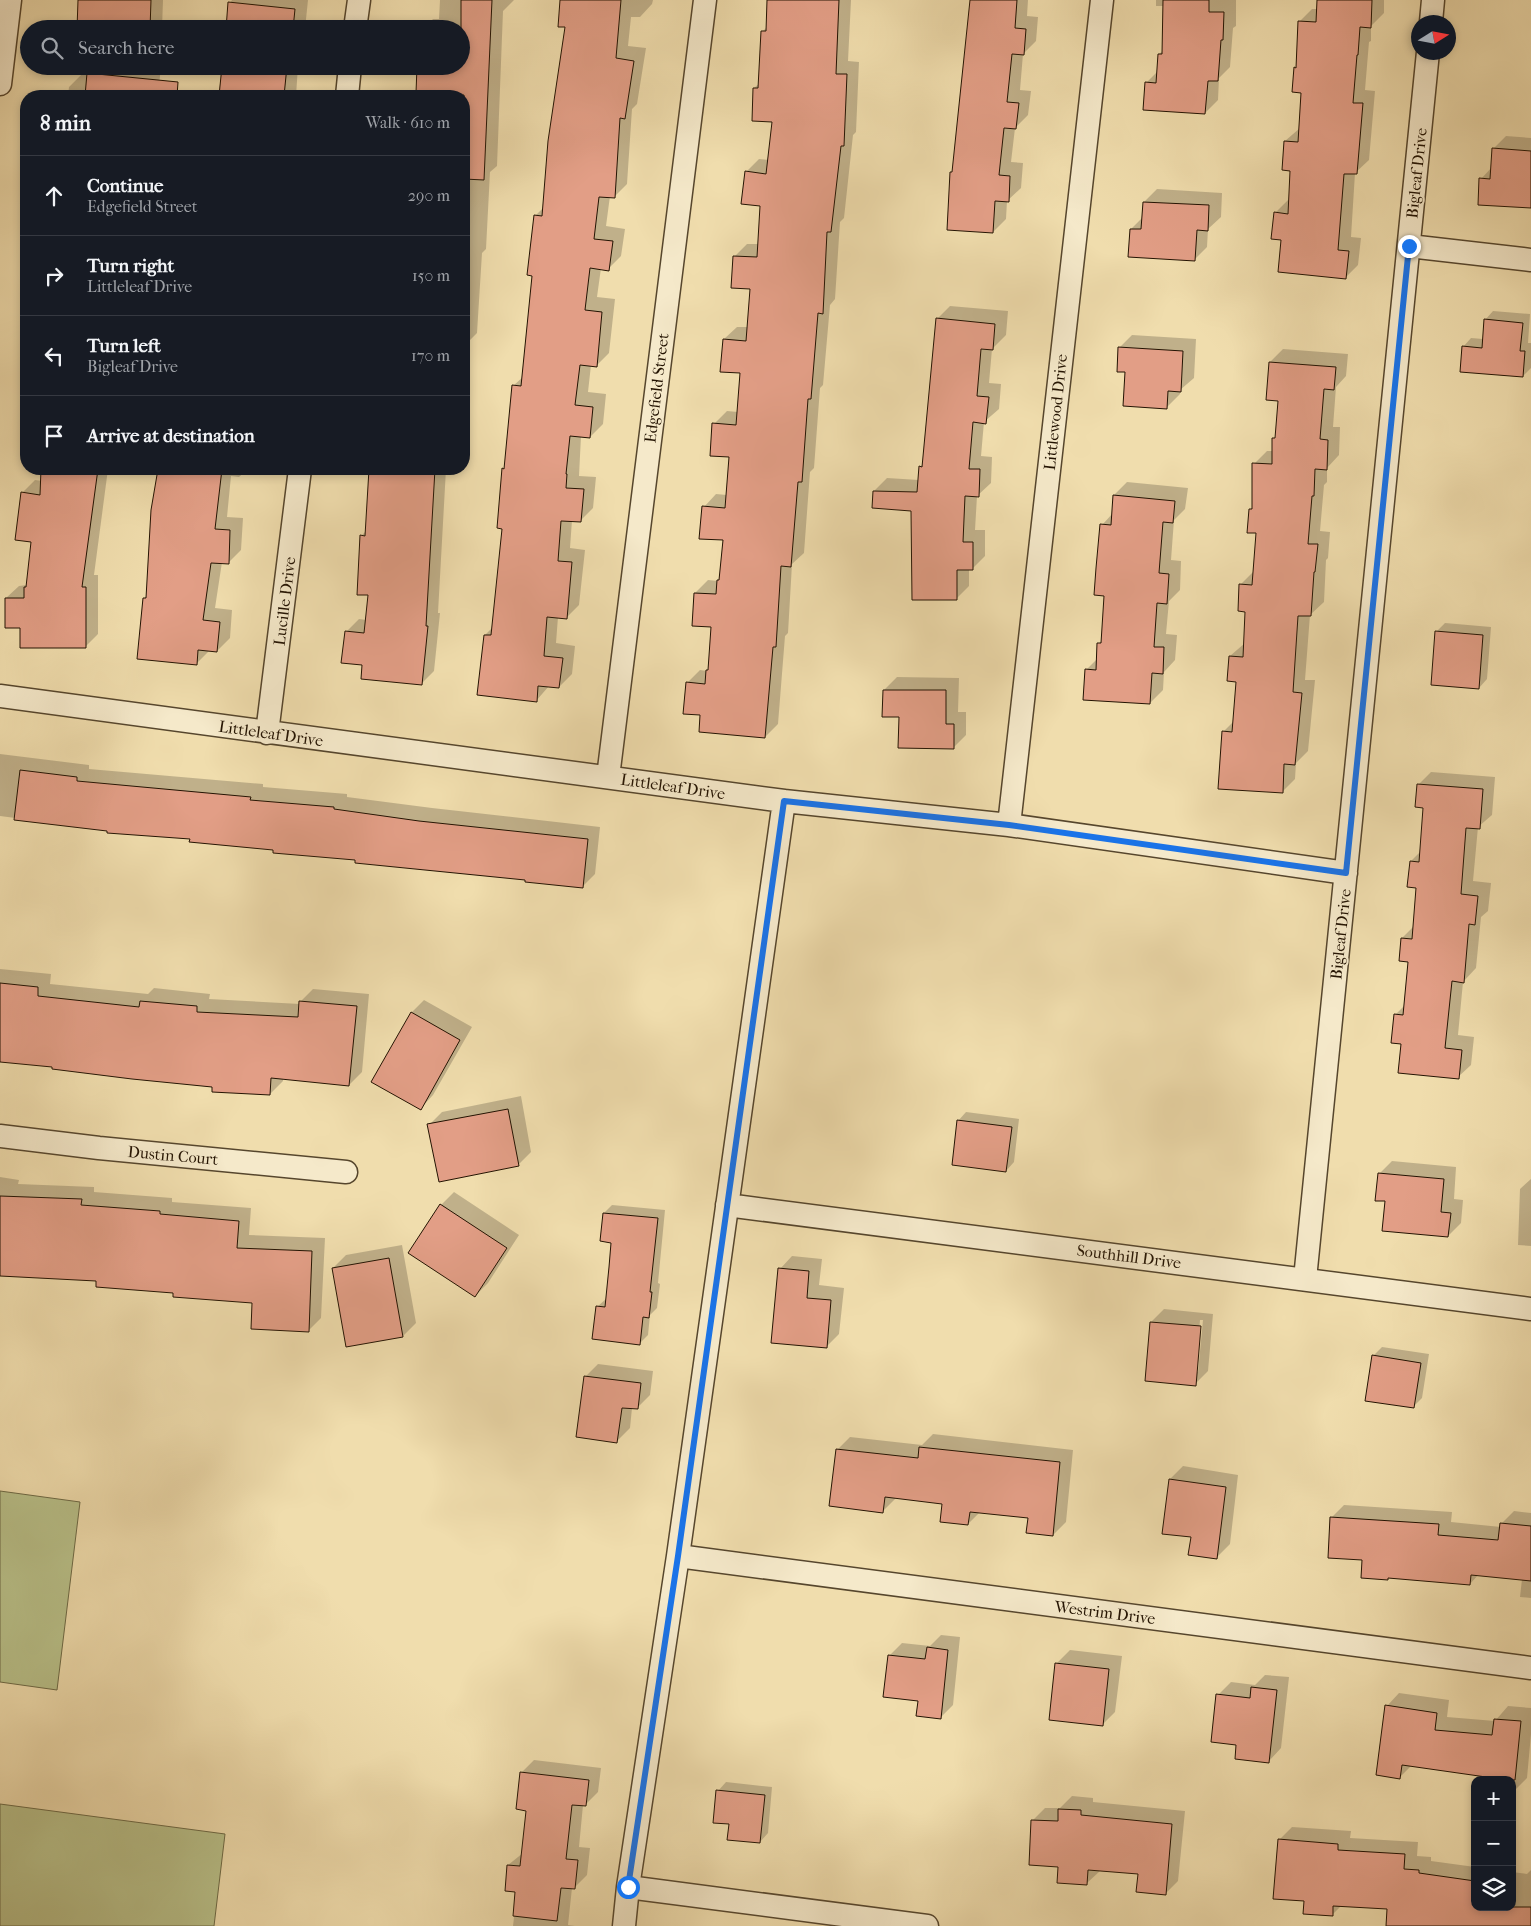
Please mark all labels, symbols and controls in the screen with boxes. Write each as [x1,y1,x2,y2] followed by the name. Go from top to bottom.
[1411,15,1456,60] north arrow
[20,20,470,75] search box
[38,34,66,62] icon: search
[78,37,174,59] text: Search here
[40,111,91,135] text: 8 min
[365,113,450,132] text: Walk · 610 m
[1402,127,1431,219] street label: Bigleaf Drive
[87,175,163,197] text: Continue
[40,182,68,210] icon: ahead
[408,186,450,205] text: 290 m
[87,197,197,216] text: Edgefield Street
[1398,235,1421,258] route end
[87,255,174,277] text: Turn right
[40,262,68,290] icon: right
[412,266,450,285] text: 150 m
[87,277,192,296] text: Littleleaf Drive
[640,332,673,444] street label: Edgefield Street
[87,335,161,357] text: Turn left
[40,342,68,370] icon: left
[411,346,450,365] text: 170 m
[1040,353,1071,471] street label: Littlewood Drive
[87,357,178,376] text: Bigleaf Drive
[40,422,68,450] icon: arrive
[87,425,255,447] text: Arrive at destination
[270,555,299,647] street label: Lucille Drive
[218,717,324,750] street label: Littleleaf Drive
[620,770,726,803] street label: Littleleaf Drive
[1326,888,1355,980] street label: Bigleaf Drive
[127,1142,219,1169] street label: Dustin Court
[1076,1241,1182,1272] street label: Southhill Drive
[1052,1597,1157,1628] street label: Westrim Drive
[1471,1776,1516,1911] map controls
[1471,1776,1516,1821] button: +
[1471,1821,1516,1866] button: −
[1471,1866,1516,1911] button: layers
[617,1876,640,1899] route start

